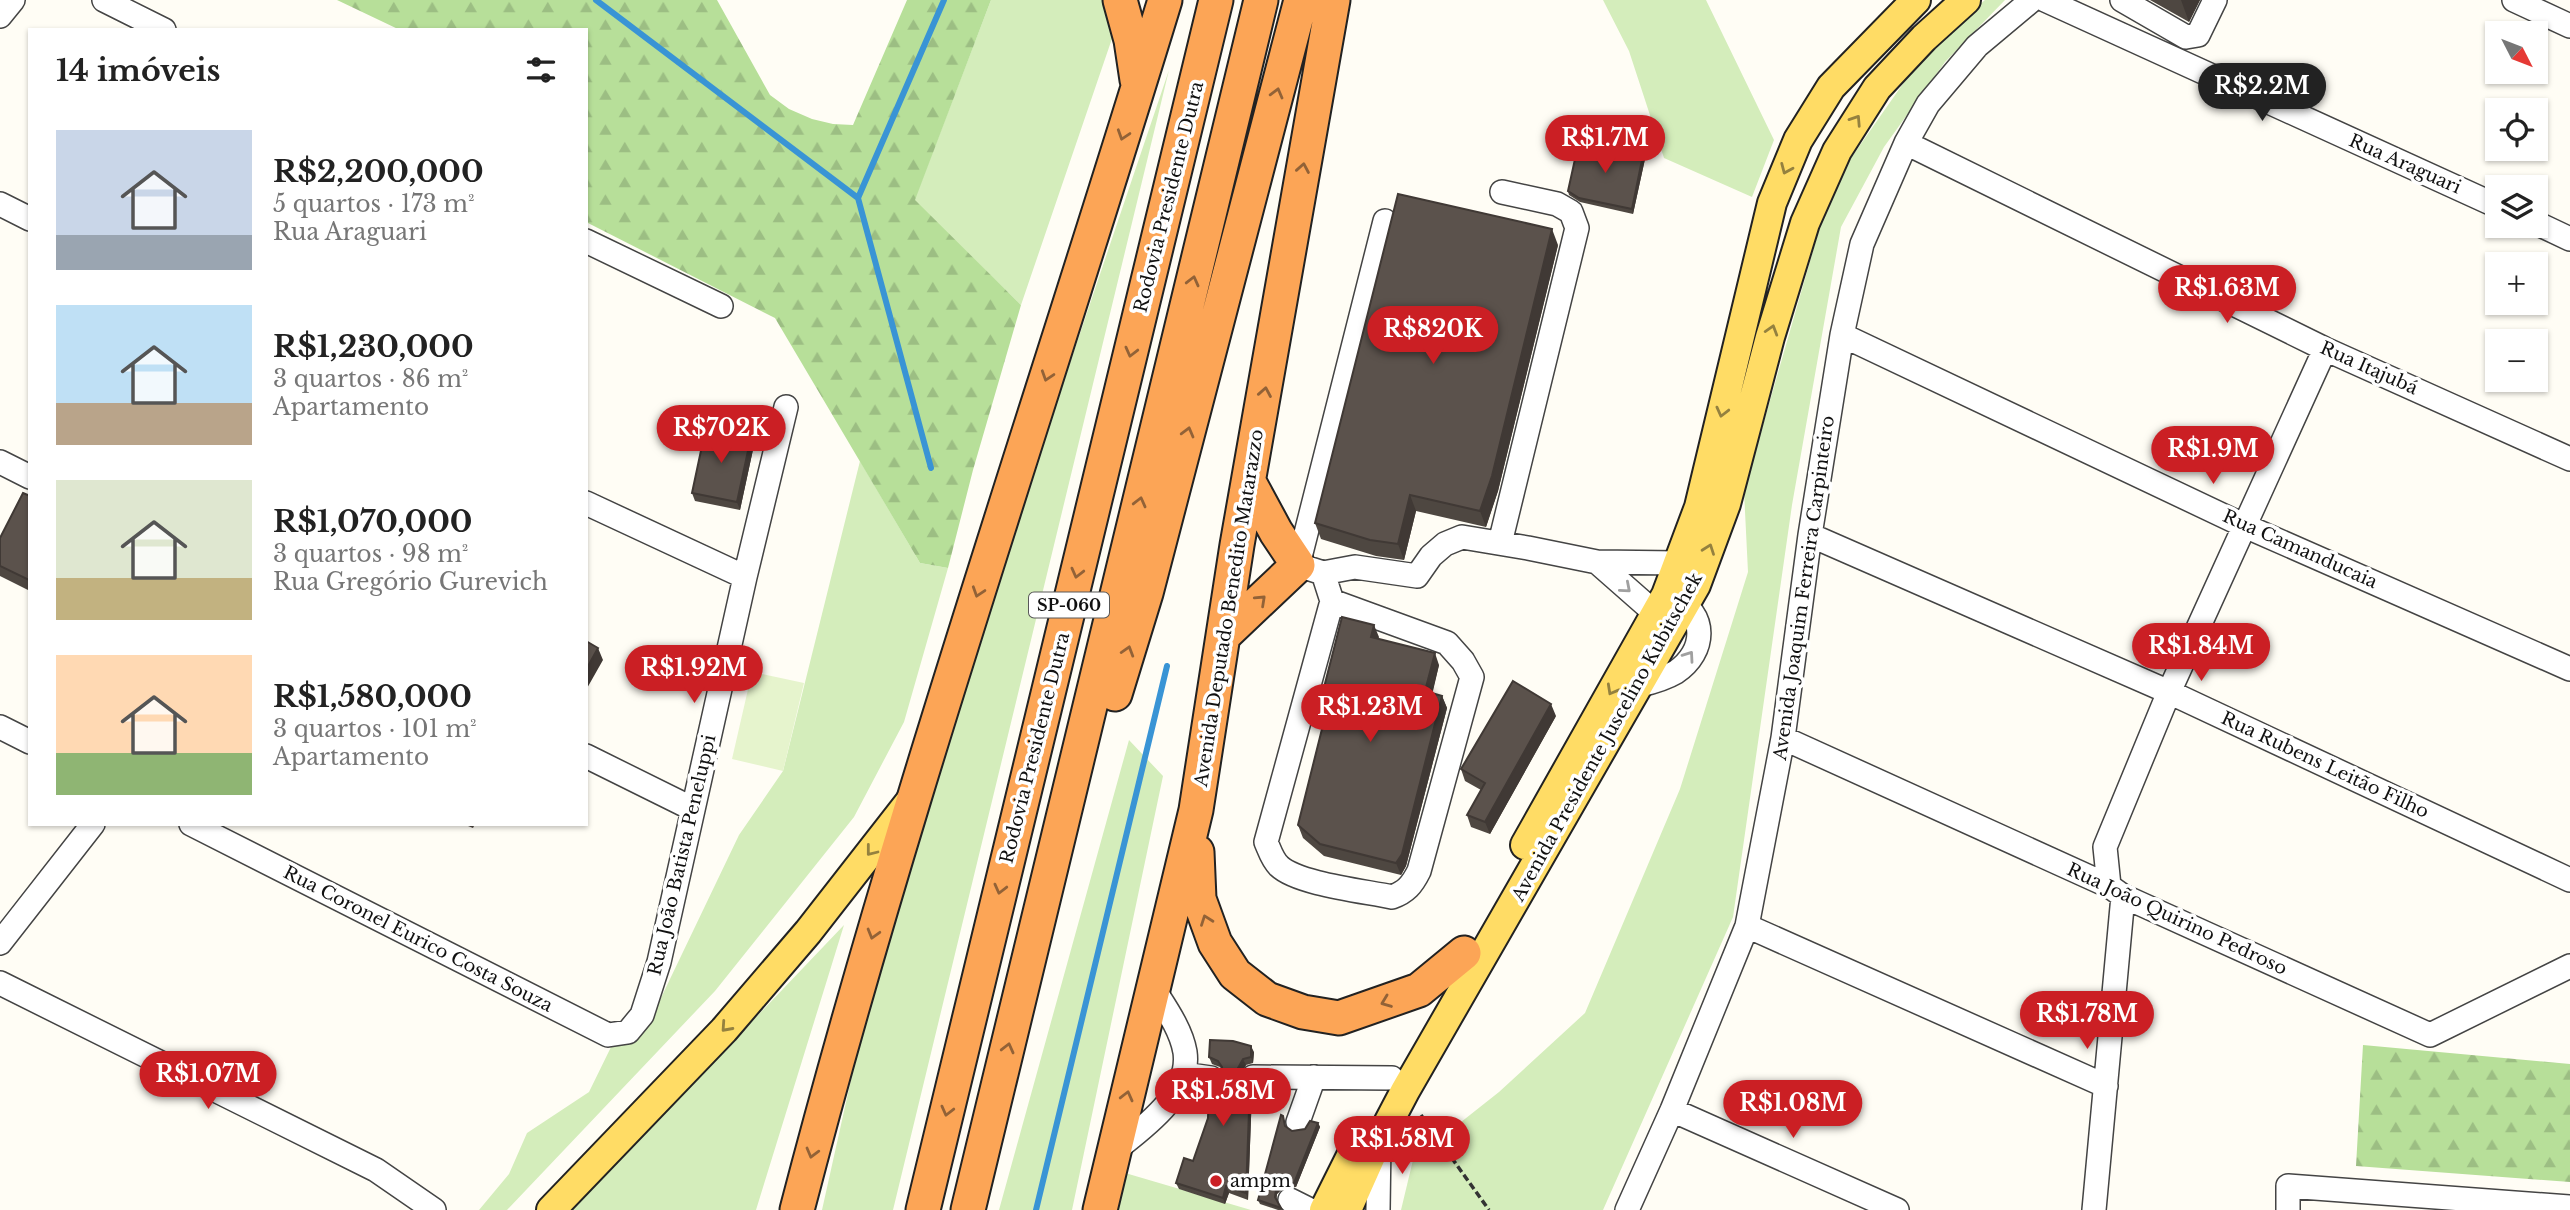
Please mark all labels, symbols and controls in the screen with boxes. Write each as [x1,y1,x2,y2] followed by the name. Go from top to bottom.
[2485,21,2548,84] north arrow
[2485,21,2548,392] map controls
[522,51,560,89] icon: filters
[56,52,221,89] text: 14 imóveis
[2205,64,2319,123] pin: R$2.2M
[2214,72,2310,100] text: R$2.2M
[1130,79,1208,315] street label: Rodovia Presidente Dutra
[1268,87,1283,99] one-way arrow
[2485,98,2548,161] button: locate
[1848,115,1861,128] one-way arrow
[1548,116,1662,175] pin: R$1.7M
[1561,124,1649,152] text: R$1.7M
[1117,129,1131,141] one-way arrow
[2345,129,2465,199] street label: Rua Araguari
[273,153,484,190] text: R$2,200,000
[112,158,196,242] icon: home
[1295,162,1310,174] one-way arrow
[1781,162,1795,174] one-way arrow
[2485,175,2548,238] button: layers
[273,190,475,218] text: 5 quartos · 173 m²
[273,218,427,246] text: Rua Araguari
[2485,252,2548,315] button: +
[2162,266,2292,325] pin: R$1.63M
[2174,274,2280,302] text: R$1.63M
[1185,275,1199,287] one-way arrow
[1376,306,1490,366] pin: R$820K
[1383,315,1483,343] text: R$820K
[1763,325,1778,337] one-way arrow
[273,328,474,365] text: R$1,230,000
[2485,329,2548,392] button: −
[112,333,196,417] icon: home
[2317,337,2421,399] street label: Rua Itajubá
[1125,346,1139,358] one-way arrow
[273,365,468,393] text: 3 quartos · 86 m²
[1040,369,1055,381] one-way arrow
[1257,386,1272,398] one-way arrow
[273,393,429,421] text: Apartamento
[664,406,778,465] pin: R$702K
[1716,406,1730,418] one-way arrow
[673,414,769,442] text: R$702K
[1769,414,1839,763] street label: Avenida Joaquim Ferreira Carpinteiro
[1180,426,1194,438] one-way arrow
[2156,426,2270,486] pin: R$1.9M
[1190,428,1268,789] street label: Avenida Deputado Benedito Matarazzo
[2167,435,2259,463] text: R$1.9M
[1132,496,1146,508] one-way arrow
[273,503,473,540] text: R$1,070,000
[2219,505,2381,593] street label: Rua Camanducaia
[112,508,196,592] icon: home
[273,540,468,568] text: 3 quartos · 98 m²
[1701,543,1715,555] one-way arrow
[1071,567,1085,579] one-way arrow
[273,568,548,596] text: Rua Gregório Gurevich
[1507,569,1707,906] street label: Avenida Presidente Juscelino Kubitschek
[1618,580,1631,592] one-way arrow
[972,586,986,598] one-way arrow
[1029,592,1109,618] road number: SP-060
[1253,596,1266,609] one-way arrow
[2136,624,2266,683] pin: R$1.84M
[996,630,1074,866] street label: Rodovia Presidente Dutra
[2148,632,2254,660] text: R$1.84M
[629,646,759,705] pin: R$1.92M
[1119,646,1134,658] one-way arrow
[1681,651,1693,664] one-way arrow
[641,654,747,682] text: R$1.92M
[273,678,472,715] text: R$1,580,000
[112,683,196,767] icon: home
[1607,683,1620,696] one-way arrow
[1305,684,1435,744] pin: R$1.23M
[1317,693,1423,721] text: R$1.23M
[2218,707,2432,823] street label: Rua Rubens Leitão Filho
[273,715,477,743] text: 3 quartos · 101 m²
[644,732,720,978] street label: Rua João Batista Peneluppi
[273,743,429,771] text: Apartamento
[866,844,879,856] one-way arrow
[2064,858,2290,980] street label: Rua João Quirino Pedroso
[280,861,556,1017] street label: Rua Coronel Eurico Costa Souza
[994,883,1008,895] one-way arrow
[1200,914,1214,926] one-way arrow
[867,927,882,939] one-way arrow
[2022,992,2152,1051] pin: R$1.78M
[1381,994,1393,1008] one-way arrow
[2036,1000,2138,1028] text: R$1.78M
[722,1019,734,1032] one-way arrow
[1000,1043,1014,1055] one-way arrow
[143,1052,273,1111] pin: R$1.07M
[156,1060,260,1088] text: R$1.07M
[1158,1068,1288,1128] pin: R$1.58M
[1171,1077,1275,1105] text: R$1.58M
[1728,1080,1858,1140] pin: R$1.08M
[1739,1089,1847,1117] text: R$1.08M
[1119,1090,1133,1102] one-way arrow
[941,1104,955,1116] one-way arrow
[1337,1116,1467,1176] pin: R$1.58M
[1350,1125,1454,1153] text: R$1.58M
[806,1147,820,1159] one-way arrow
[1230,1170,1291,1192] place label: ampm
[1208,1173,1224,1189] marker: ampm

